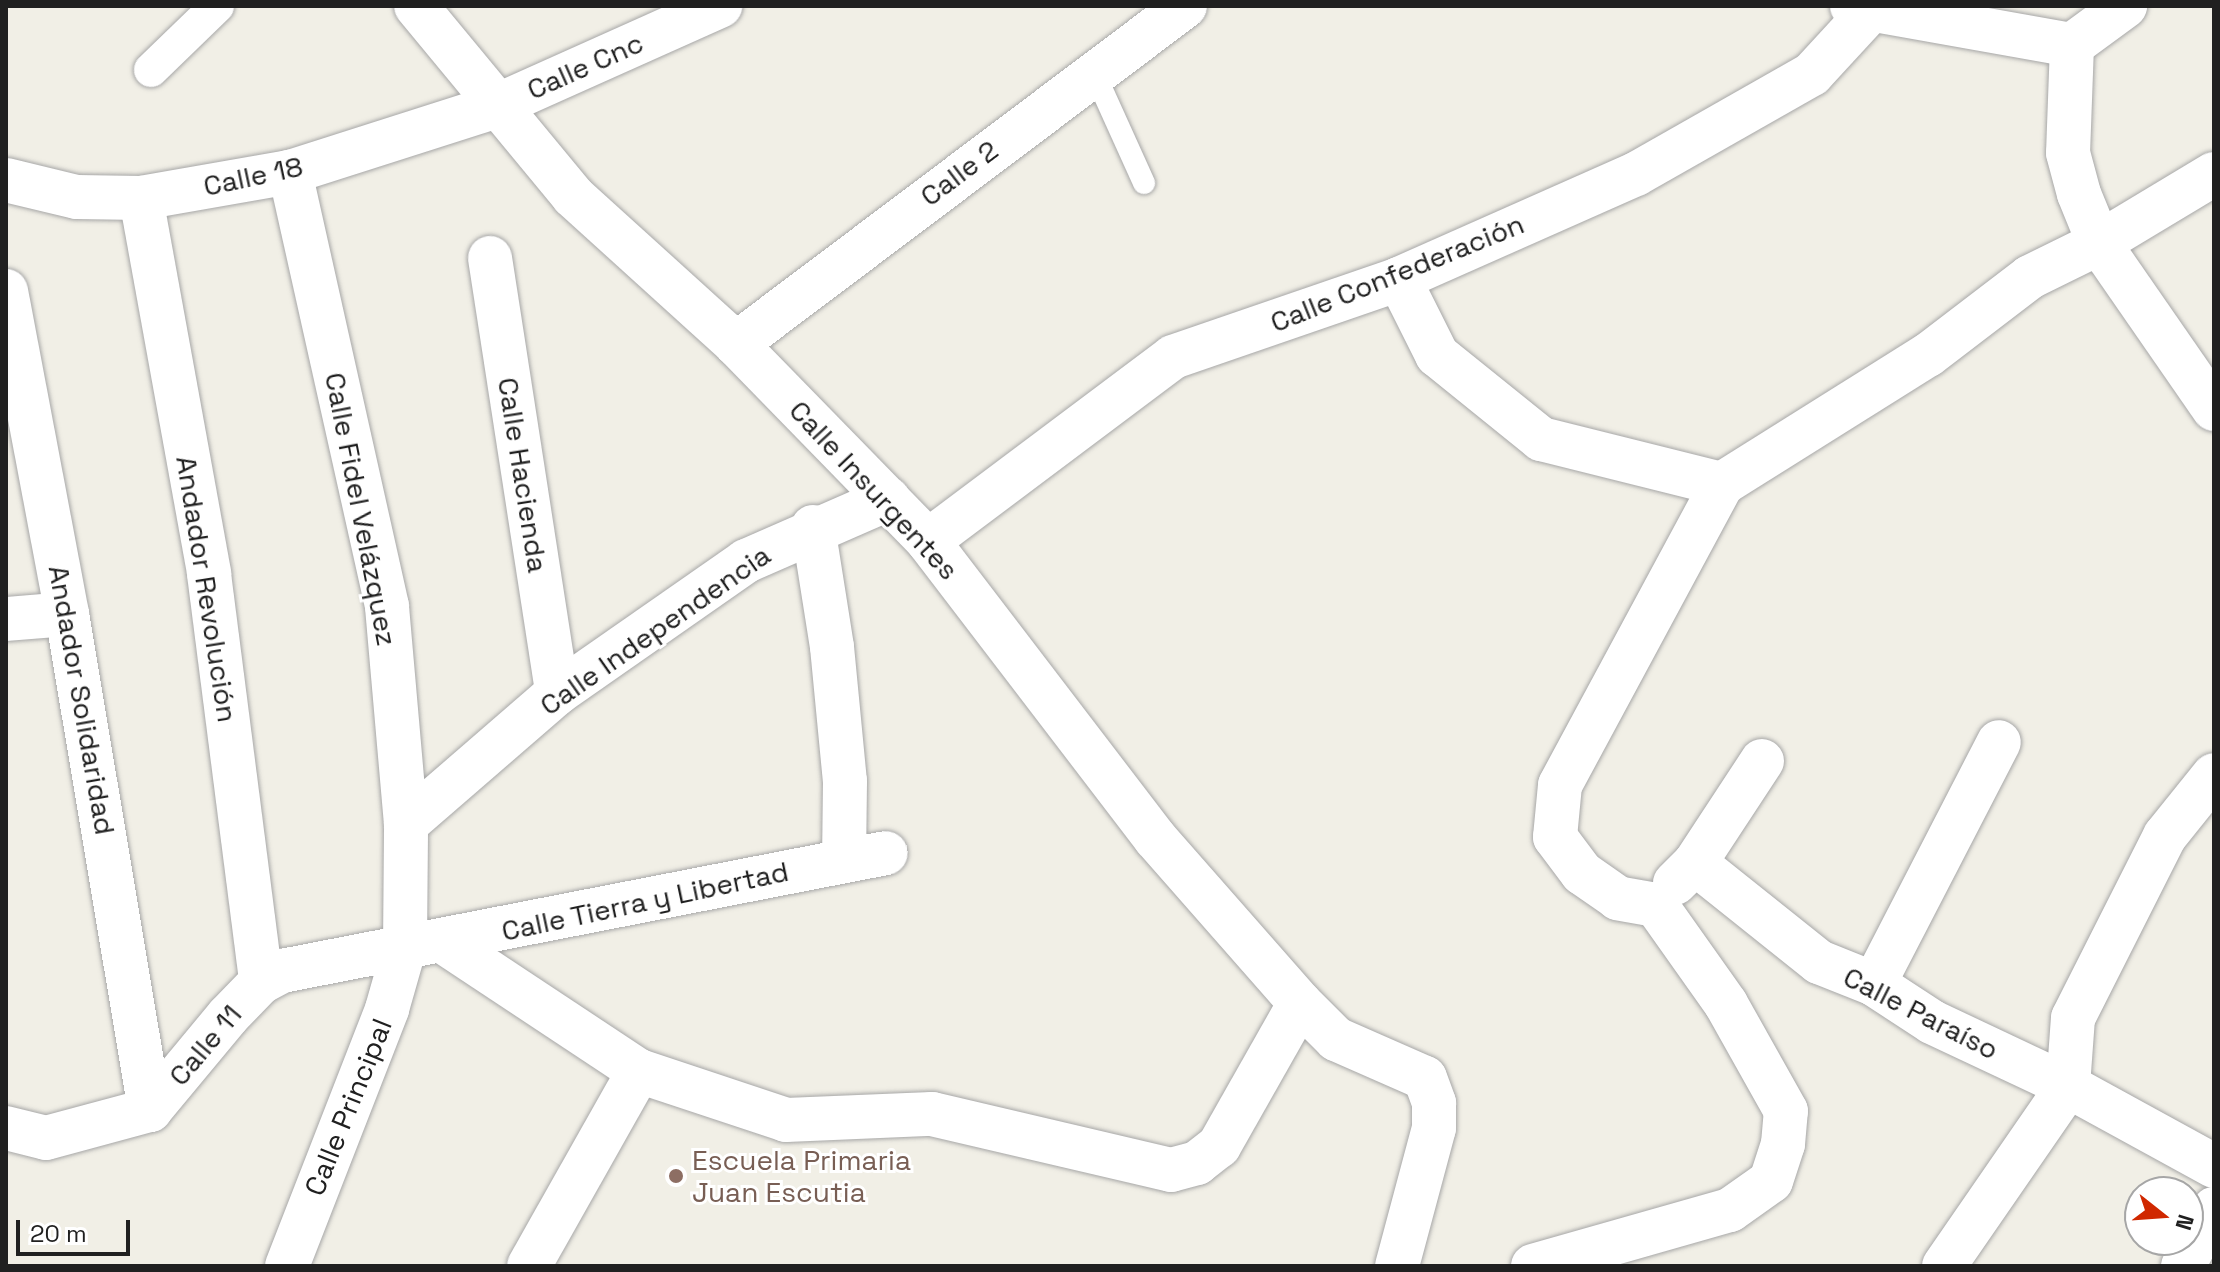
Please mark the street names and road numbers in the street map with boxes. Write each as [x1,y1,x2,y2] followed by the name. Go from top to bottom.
[522,26,648,106] street label: Calle Cnc
[914,133,1004,213] street label: Calle 2
[200,149,306,203] street label: Calle 18
[1265,207,1529,339] street label: Calle Confederación
[318,369,404,649] street label: Calle Fidel Velázquez
[491,375,555,575] street label: Calle Hacienda
[782,394,966,586] street label: Calle Insurgentes
[169,453,245,725] street label: Andador Revolución
[533,538,777,722] street label: Calle Independencia
[42,563,122,837] street label: Andador Solidaridad
[498,854,792,948] street label: Calle Tierra y Libertad
[1838,960,2004,1066] street label: Calle Paraíso
[162,998,248,1092] street label: Calle 11
[297,1014,399,1200] street label: Calle Principal

